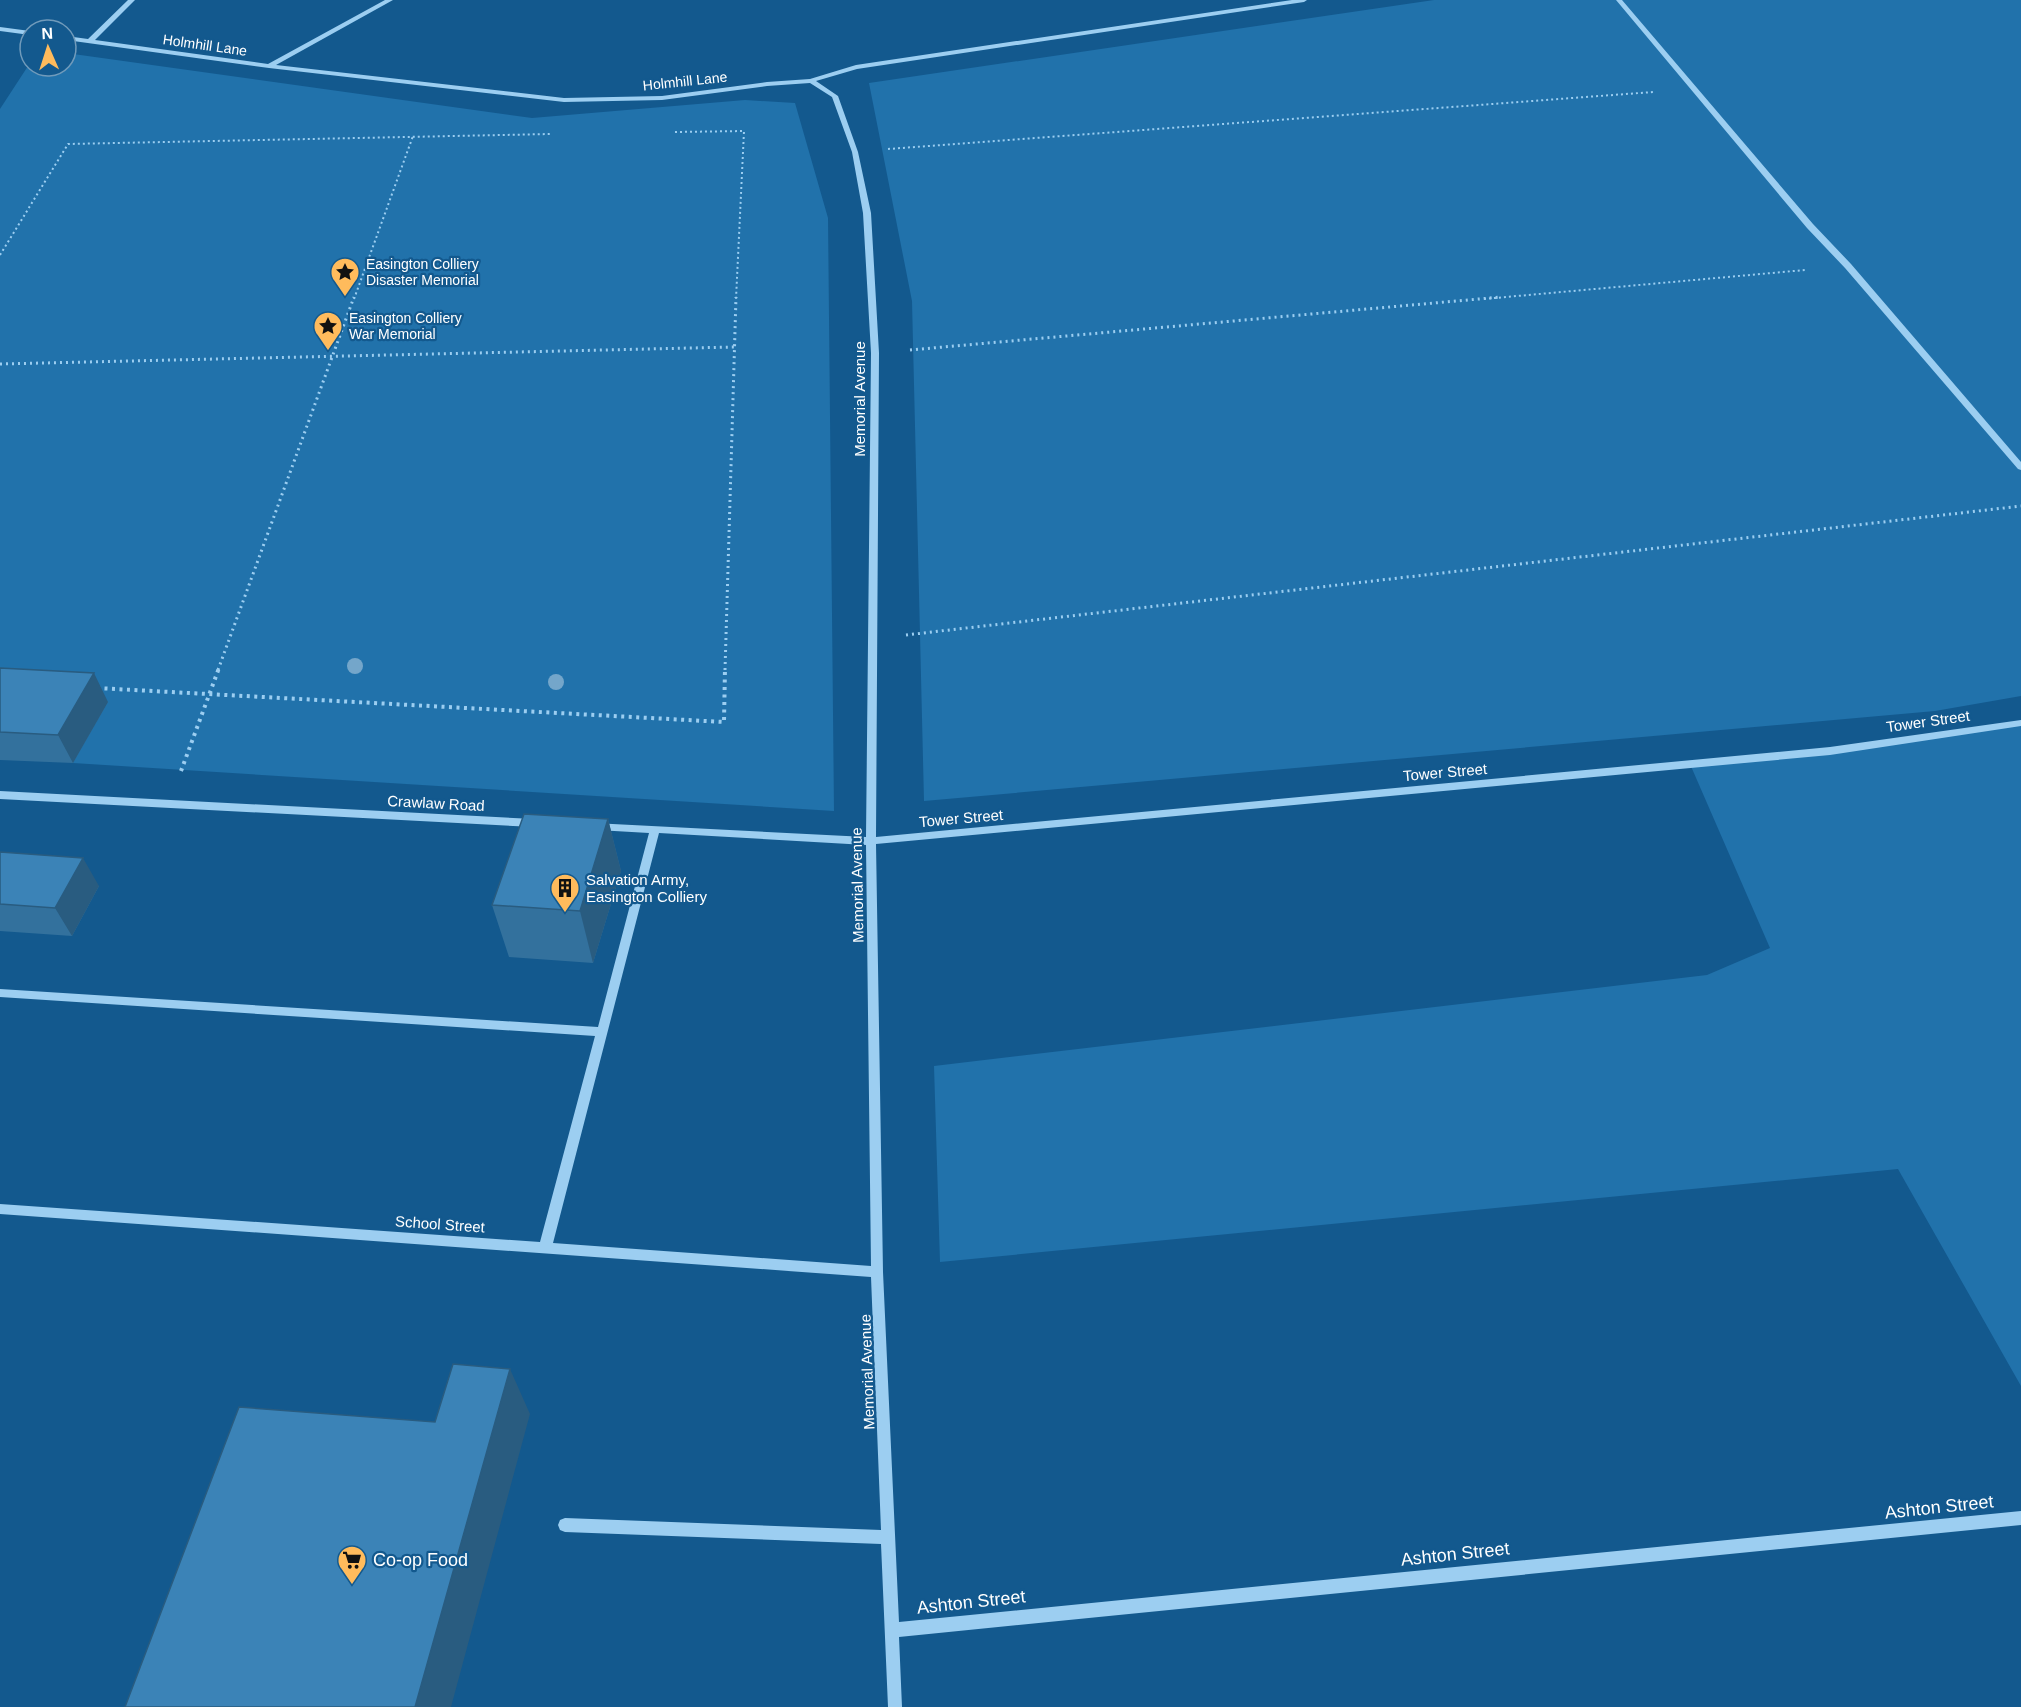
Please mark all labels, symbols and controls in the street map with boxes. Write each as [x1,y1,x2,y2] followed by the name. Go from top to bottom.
[18,18,78,78] north arrow
[41,25,53,42] text: N
[162,31,248,59] street label: Holmhill Lane
[642,69,728,93] street label: Holmhill Lane
[329,256,361,298] place icon: Easington Colliery Disaster Memorial
[366,256,479,288] place label: Easington Colliery Disaster Memorial
[312,310,344,352] place icon: Easington Colliery War Memorial
[349,310,462,342] place label: Easington Colliery War Memorial
[851,341,868,457] street label: Memorial Avenue
[1885,707,1972,735] street label: Tower Street
[1402,760,1489,784] street label: Tower Street
[387,792,485,814] street label: Crawlaw Road
[918,806,1005,830] street label: Tower Street
[847,827,867,943] street label: Memorial Avenue
[586,871,707,905] place label: Salvation Army, Easington Colliery
[549,872,581,914] building icon: Salvation Army, Easington Colliery
[394,1212,486,1236] street label: School Street
[856,1314,878,1430] street label: Memorial Avenue
[1884,1491,1994,1523] street label: Ashton Street
[1400,1538,1510,1570] street label: Ashton Street
[336,1544,368,1586] supermarket icon: Co-op Food
[373,1550,468,1570] place label: Co-op Food
[916,1586,1026,1618] street label: Ashton Street

